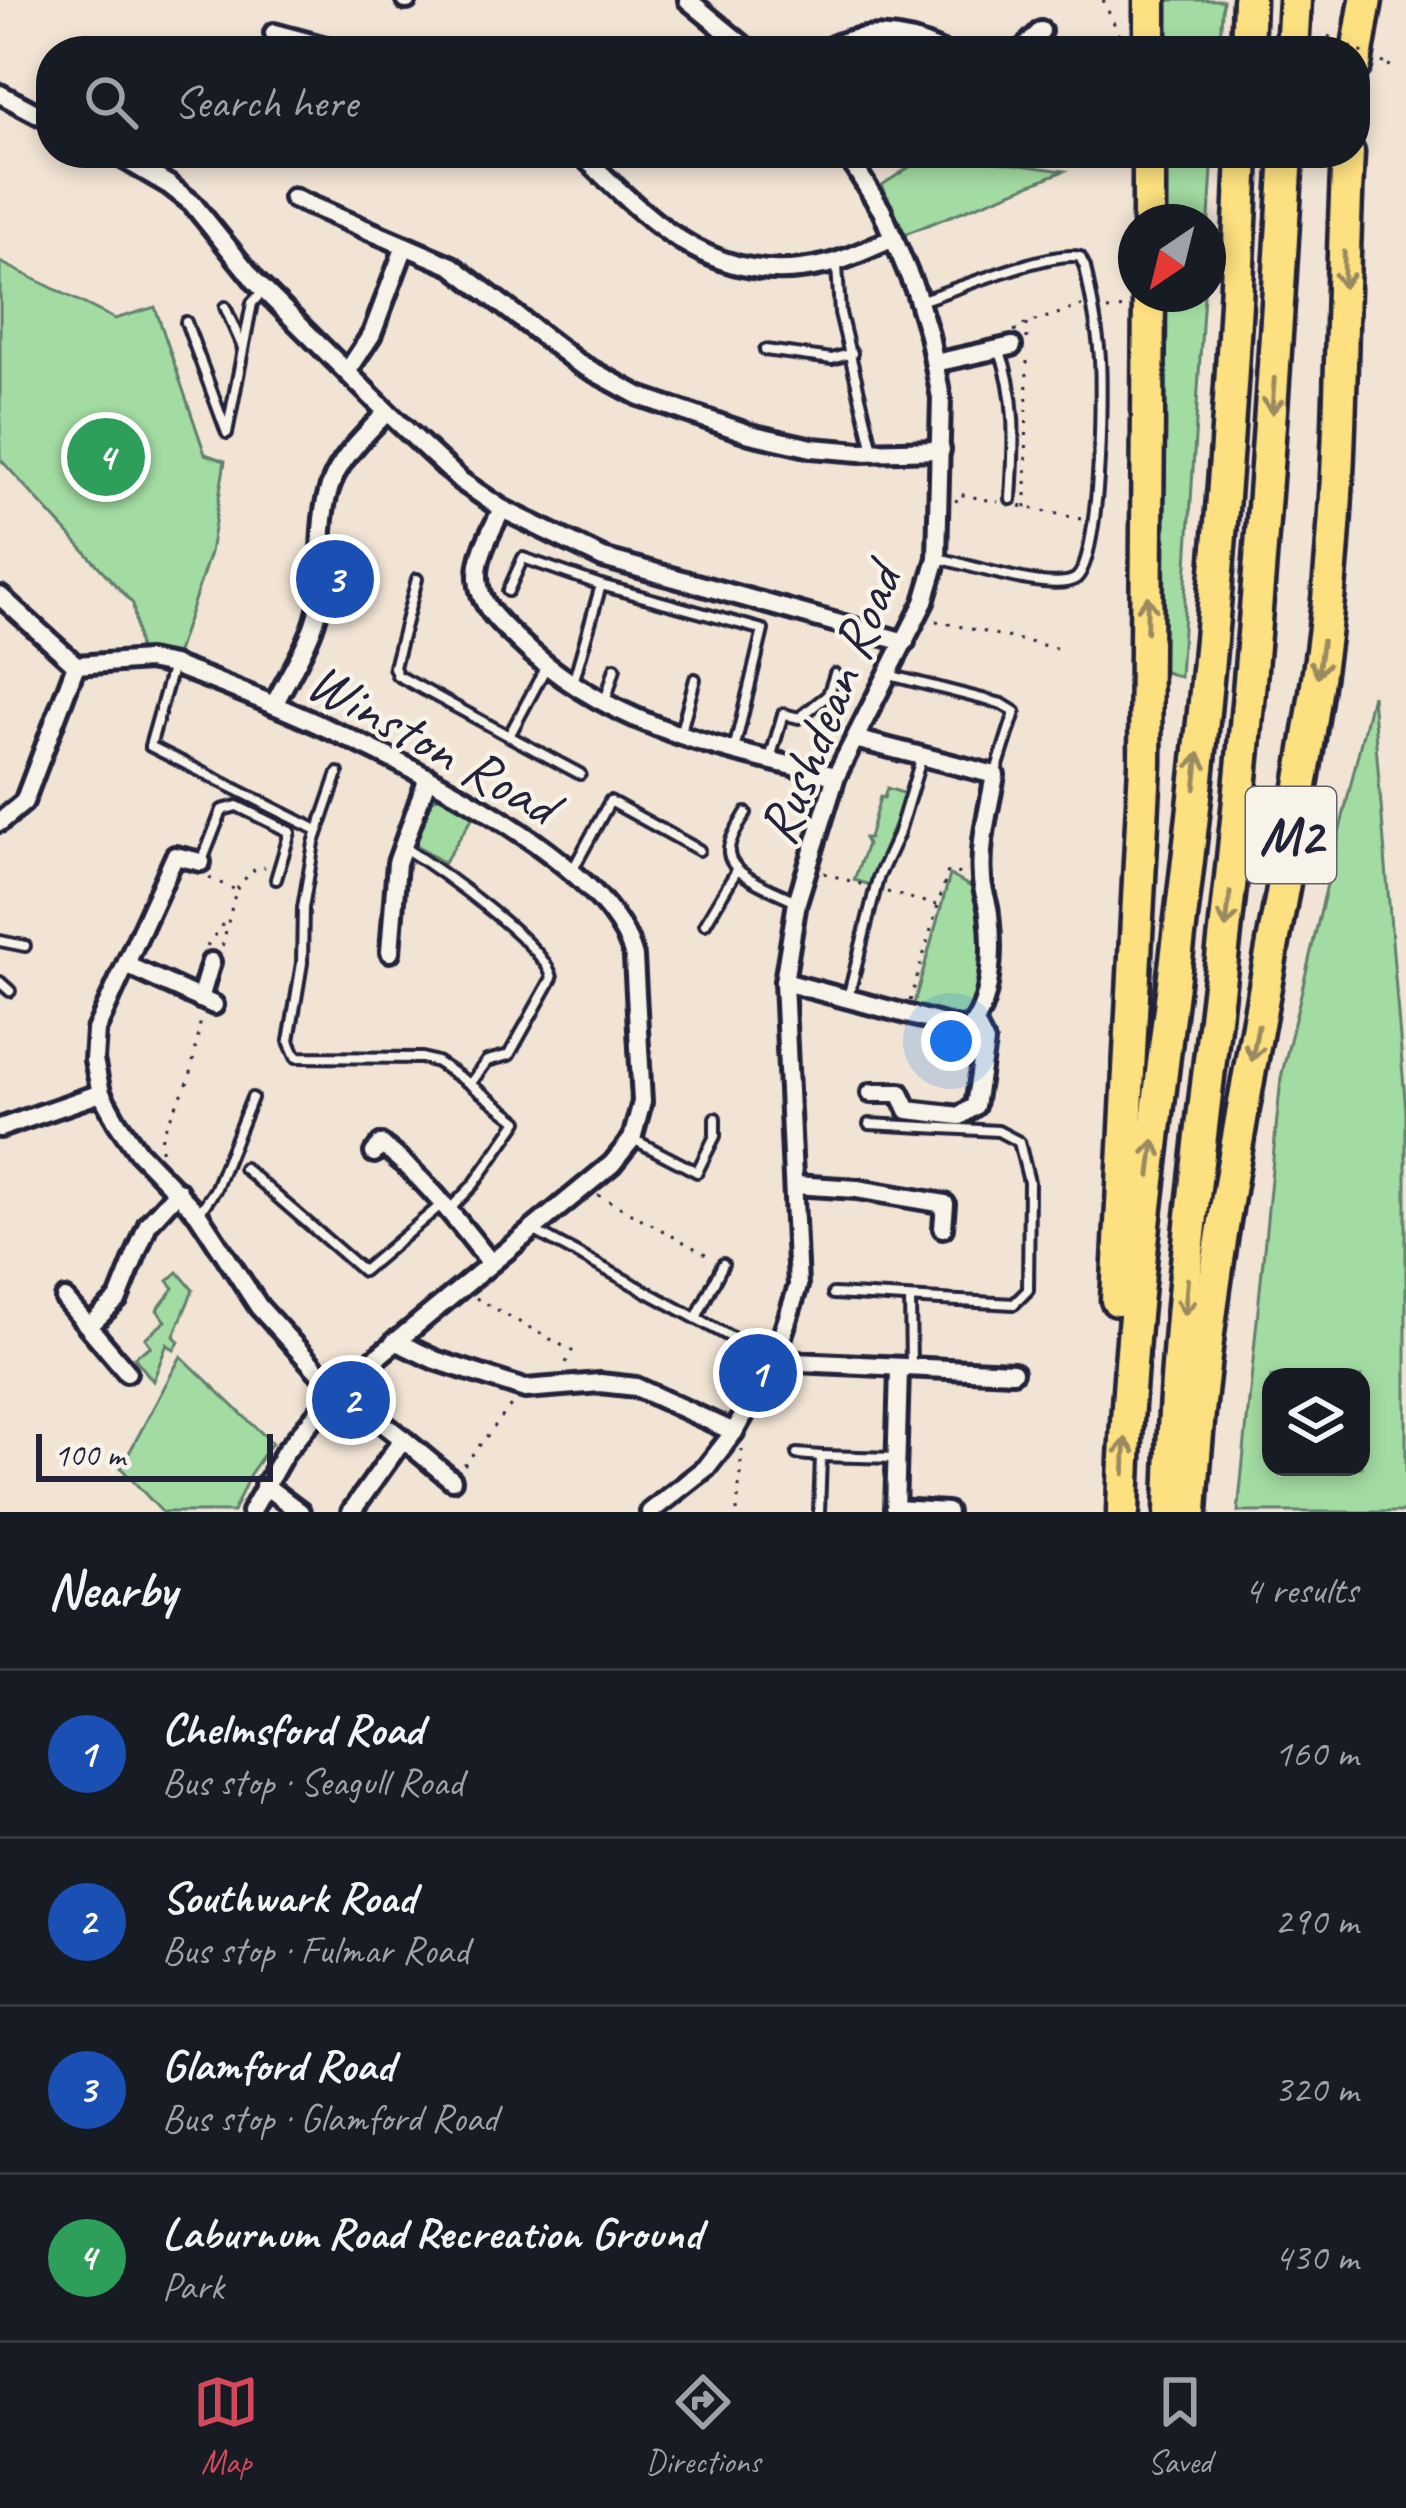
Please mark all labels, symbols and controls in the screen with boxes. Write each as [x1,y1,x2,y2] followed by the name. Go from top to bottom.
[36,36,1370,168] search box
[78,69,144,135] icon: search
[174,74,357,131] text: Search here
[1118,204,1226,312] north arrow
[1332,250,1355,289] one-way arrow
[1262,376,1285,415] one-way arrow
[67,412,145,502] pin: 4
[296,534,374,624] pin: 3
[740,546,921,854] street label: Rushdean Road
[1135,595,1158,634] one-way arrow
[1308,639,1331,678] one-way arrow
[295,645,577,845] street label: Winston Road
[1186,752,1209,791] one-way arrow
[1246,787,1336,883] road number: M2
[1216,889,1238,928] one-way arrow
[921,1011,981,1071] your location
[1243,1023,1265,1062] one-way arrow
[1141,1139,1164,1178] one-way arrow
[1174,1277,1197,1316] one-way arrow
[719,1328,797,1418] pin: 1
[312,1355,390,1445] pin: 2
[1262,1368,1370,1476] map controls
[1262,1368,1370,1476] button: layers
[36,1428,273,1481] scale bar
[54,1434,125,1476] text: 100 m
[1114,1437,1137,1476] one-way arrow
[48,1558,176,1622] text: Nearby
[1244,1566,1358,1615] text: 4 results
[162,1701,423,1758] text: Chelmsford Road
[78,1729,96,1778] text: 1
[1274,1729,1358,1778] text: 160 m
[162,1758,463,1807] text: Bus stop · Seagull Road
[162,1869,415,1926] text: Southwark Road
[78,1897,96,1946] text: 2
[1274,1897,1358,1946] text: 290 m
[162,1926,469,1975] text: Bus stop · Fulmar Road
[162,2037,394,2094] text: Glamford Road
[78,2065,96,2114] text: 3
[1274,2065,1358,2114] text: 320 m
[162,2094,498,2143] text: Bus stop · Glamford Road
[162,2205,702,2262] text: Laburnum Road Recreation Ground
[78,2233,96,2282] text: 4
[1274,2233,1358,2282] text: 430 m
[162,2262,224,2311] text: Park
[193,2369,259,2483] tab: Map
[646,2369,760,2483] tab: Directions
[1147,2369,1213,2483] tab: Saved

